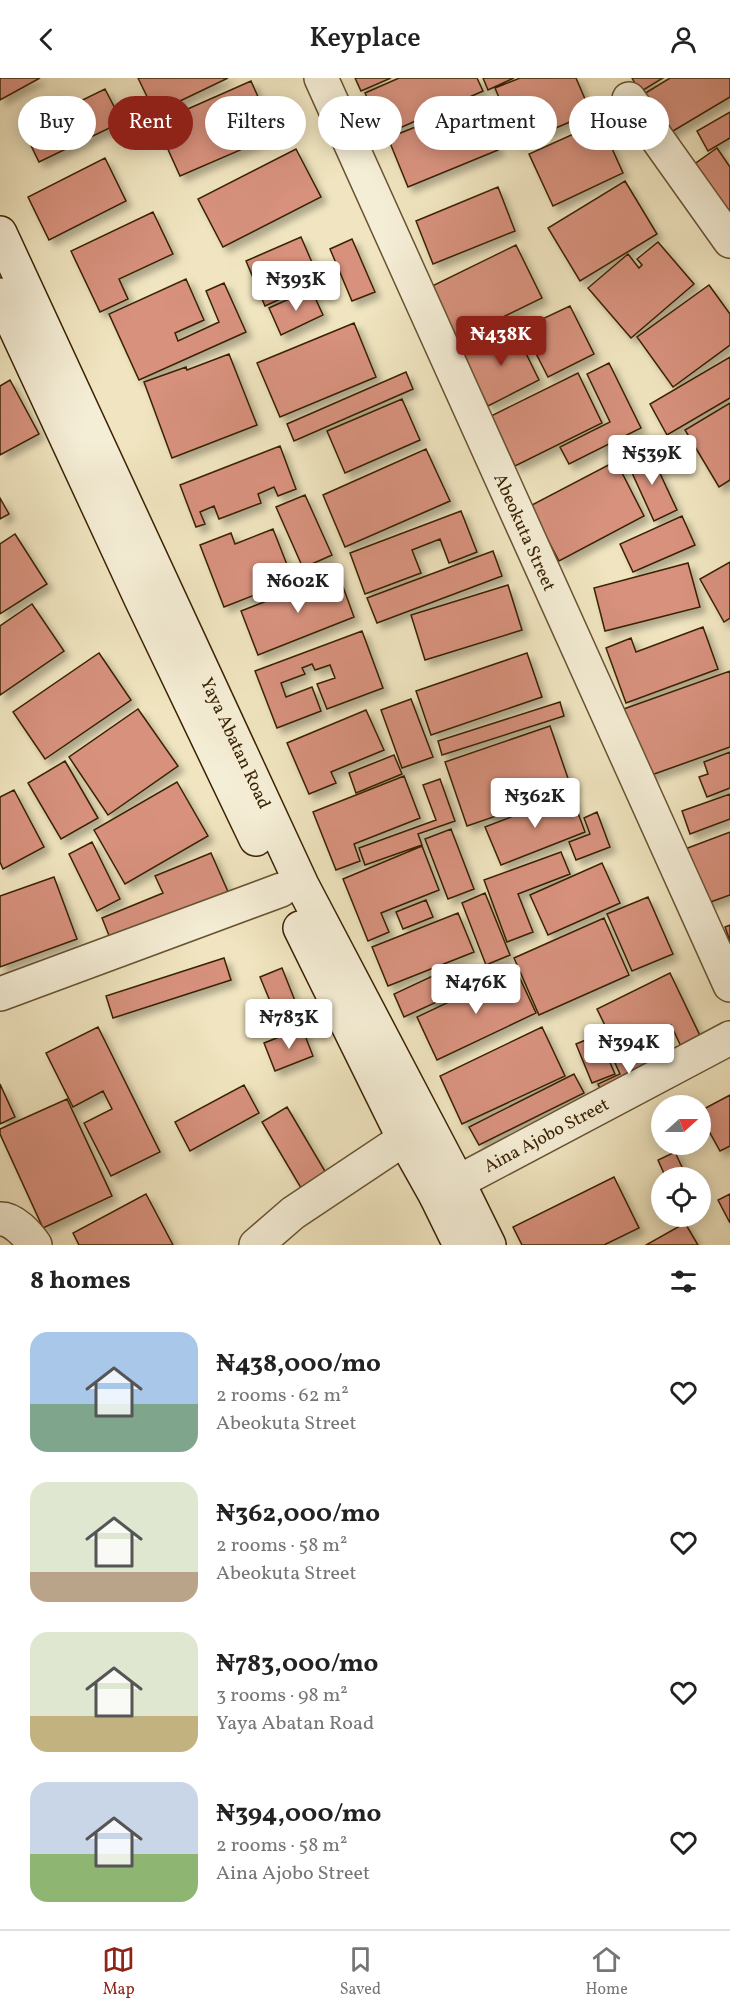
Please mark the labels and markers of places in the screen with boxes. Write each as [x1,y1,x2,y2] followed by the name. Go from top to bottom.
[254,261,338,312] pin: ₦393K
[459,316,543,367] pin: ₦438K
[610,435,694,486] pin: ₦539K
[256,563,340,614] pin: ₦602K
[493,778,577,829] pin: ₦362K
[434,964,518,1015] pin: ₦476K
[247,999,331,1050] pin: ₦783K
[587,1024,671,1075] pin: ₦394K

